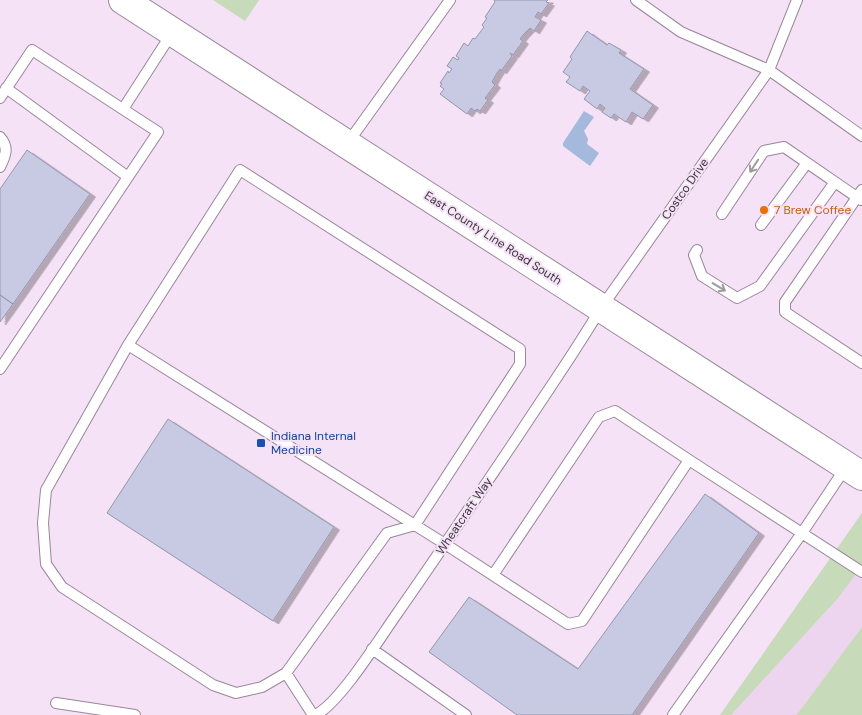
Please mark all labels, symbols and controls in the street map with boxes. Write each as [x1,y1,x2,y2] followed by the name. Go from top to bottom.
[658,155,712,223] street label: Costco Drive
[749,159,759,173] one-way arrow
[421,187,565,289] street label: East County Line Road South
[774,202,851,218] place label: 7 Brew Coffee
[758,204,770,216] marker: 7 Brew Coffee
[712,282,726,292] one-way arrow
[271,428,356,458] place label: Indiana Internal Medicine
[255,437,267,449] marker: Indiana Internal Medicine
[432,474,496,558] street label: Wheatcraft Way

